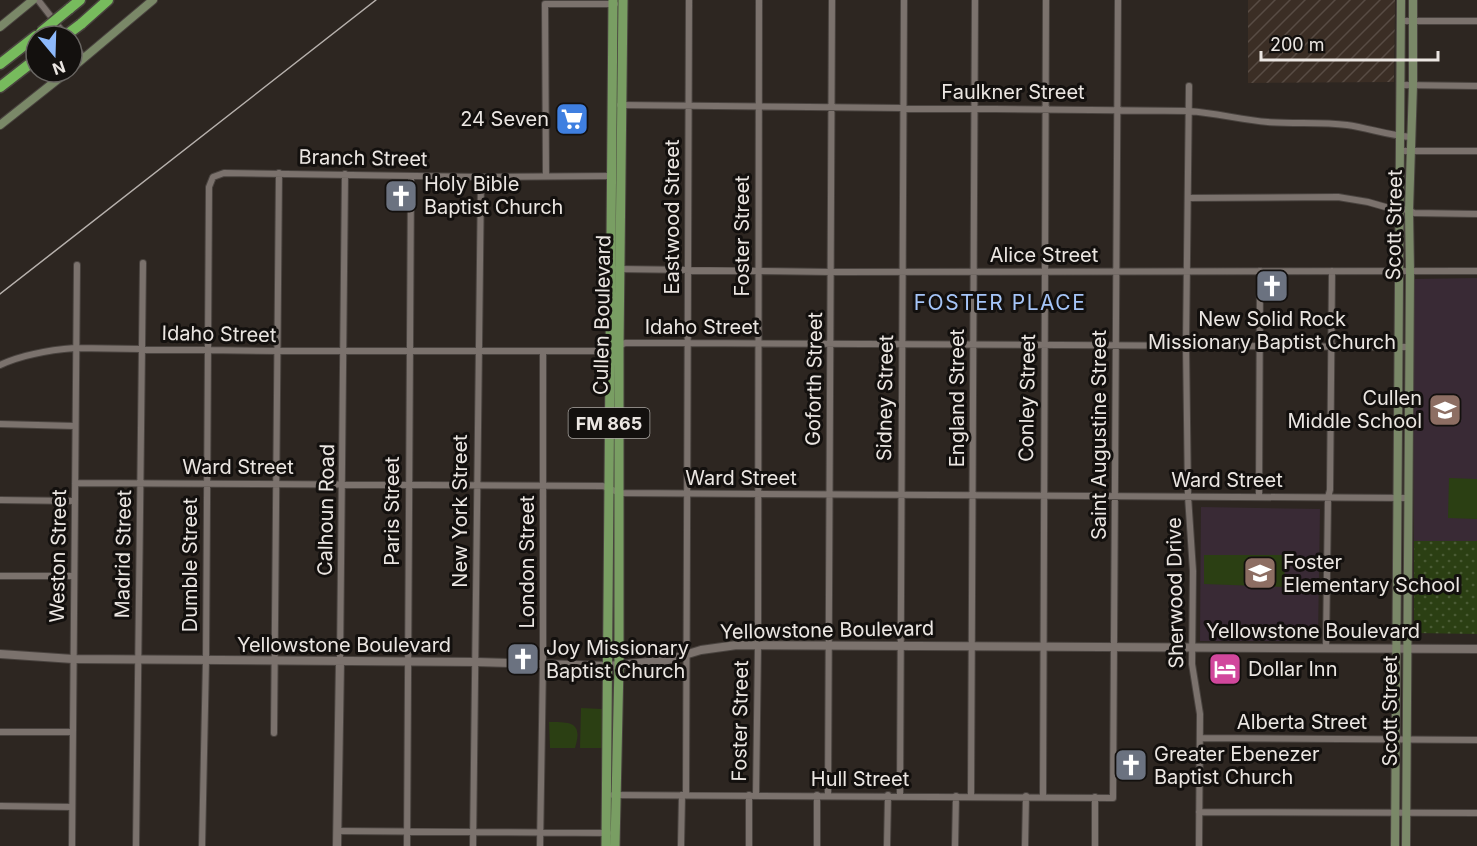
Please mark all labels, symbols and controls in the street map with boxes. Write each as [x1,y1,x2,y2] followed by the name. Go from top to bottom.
[24,24,84,84] north arrow
[1261,24,1438,62] scale bar
[1270,34,1325,55] text: 200 m
[50,57,68,80] text: N
[941,80,1085,104] street label: Faulkner Street
[554,101,590,137] supermarket icon: 24 Seven
[460,107,549,131] place label: 24 Seven
[660,139,684,294] street label: Eastwood Street
[298,145,428,171] street label: Branch Street
[1381,169,1407,281] street label: Scott Street
[424,172,563,219] place label: Holy Bible Baptist Church
[730,175,754,297] street label: Foster Street
[383,178,419,214] church icon: Holy Bible Baptist Church
[589,235,615,395] street label: Cullen Boulevard
[990,243,1099,267] street label: Alice Street
[1254,268,1290,304] church icon: New Solid Rock Missionary Baptist Church
[914,290,1086,315] district label: FOSTER PLACE
[1148,307,1396,354] place label: New Solid Rock Missionary Baptist Church
[801,311,827,446] street label: Goforth Street
[645,315,760,339] street label: Idaho Street
[161,321,277,347] street label: Idaho Street
[945,328,969,467] street label: England Street
[1087,330,1111,540] street label: Saint Augustine Street
[1014,333,1040,462] street label: Conley Street
[872,334,898,461] street label: Sidney Street
[1288,386,1422,433] place label: Cullen Middle School
[1427,392,1463,428] school or university icon: Cullen Middle School
[568,408,650,438] road number: FM 865
[448,434,472,588] street label: New York Street
[313,444,339,576] street label: Calhoun Road
[182,455,294,479] street label: Ward Street
[380,456,404,566] street label: Paris Street
[685,466,797,490] street label: Ward Street
[1171,468,1283,492] street label: Ward Street
[45,489,71,623] street label: Weston Street
[110,489,136,618] street label: Madrid Street
[515,495,539,629] street label: London Street
[178,497,202,632] street label: Dumble Street
[1162,517,1188,669] street label: Sherwood Drive
[1283,550,1460,597] place label: Foster Elementary School
[1242,555,1278,591] school or university icon: Foster Elementary School
[720,616,934,644] street label: Yellowstone Boulevard
[1206,619,1420,643] street label: Yellowstone Boulevard
[237,633,451,657] street label: Yellowstone Boulevard
[546,636,689,683] place label: Joy Missionary Baptist Church
[505,641,541,677] church icon: Joy Missionary Baptist Church
[1207,651,1243,687] hotel icon: Dollar Inn
[1378,655,1402,766] street label: Scott Street
[1248,657,1338,681] place label: Dollar Inn
[727,660,753,782] street label: Foster Street
[1237,710,1368,734] street label: Alberta Street
[1154,742,1320,789] place label: Greater Ebenezer Baptist Church
[1113,747,1149,783] church icon: Greater Ebenezer Baptist Church
[811,767,910,791] street label: Hull Street

